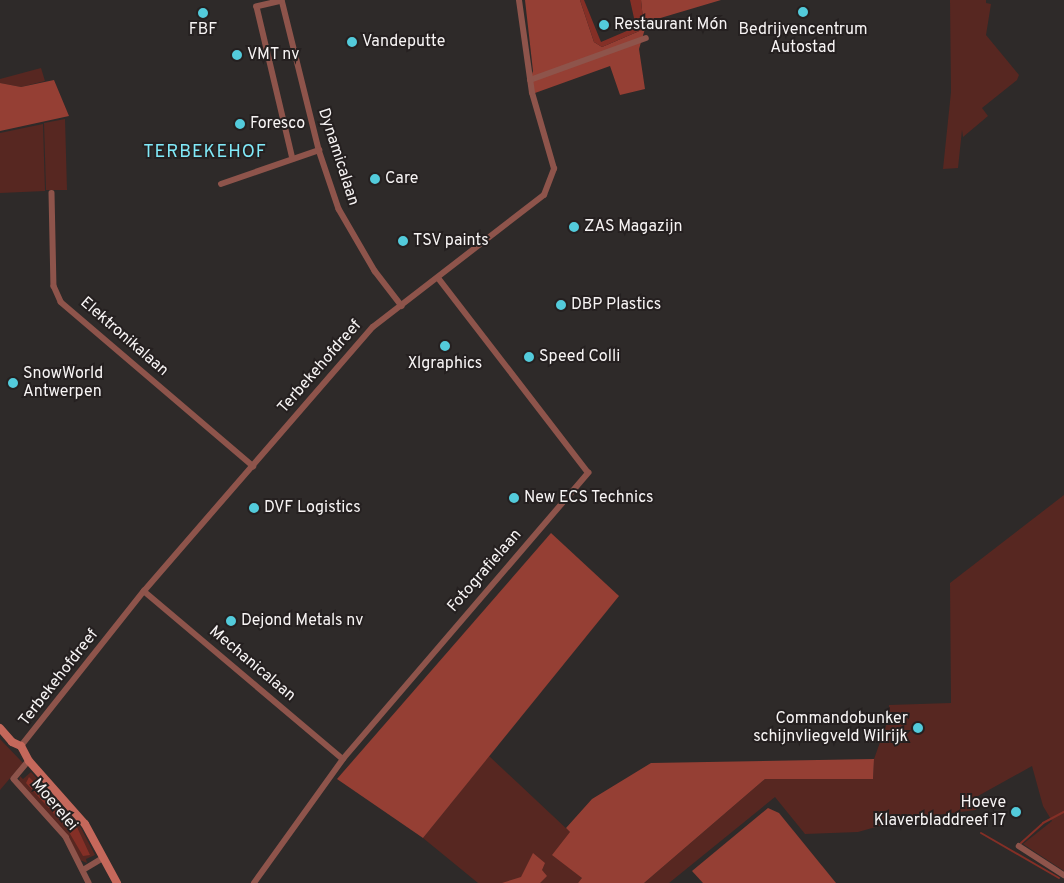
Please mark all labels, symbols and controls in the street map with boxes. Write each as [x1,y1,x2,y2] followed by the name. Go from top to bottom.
[797,6,809,18] marker: Bedrijvencentrum Autostad
[197,7,209,19] marker: FBF
[614,15,727,35] place label: Restaurant Món
[598,19,610,31] marker: Restaurant Món
[189,20,217,40] place label: FBF
[738,20,868,58] place label: Bedrijvencentrum Autostad
[362,32,445,52] place label: Vandeputte
[346,36,358,48] marker: Vandeputte
[247,45,300,65] place label: VMT nv
[231,49,243,61] marker: VMT nv
[313,106,363,208] street label: Dynamicalaan
[250,114,305,134] place label: Foresco
[234,118,246,130] marker: Foresco
[142,142,268,164] district label: TERBEKEHOF
[385,169,418,189] place label: Care
[369,173,381,185] marker: Care
[584,217,683,237] place label: ZAS Magazijn
[568,221,580,233] marker: ZAS Magazijn
[413,231,489,251] place label: TSV paints
[397,235,409,247] marker: TSV paints
[76,293,172,381] street label: Elektronikalaan
[571,295,661,315] place label: DBP Plastics
[555,299,567,311] marker: DBP Plastics
[274,316,366,418] street label: Terbekehofdreef
[439,340,451,352] marker: Xlgraphics
[539,347,620,367] place label: Speed Colli
[523,351,535,363] marker: Speed Colli
[408,354,482,374] place label: Xlgraphics
[23,364,103,402] place label: SnowWorld Antwerpen
[7,377,19,389] marker: SnowWorld Antwerpen
[524,488,654,508] place label: New ECS Technics
[508,492,520,504] marker: New ECS Technics
[264,498,361,518] place label: DVF Logistics
[248,502,260,514] marker: DVF Logistics
[444,526,526,616] street label: Fotografielaan
[241,611,364,631] place label: Dejond Metals nv
[225,615,237,627] marker: Dejond Metals nv
[205,622,299,706] street label: Mechanicalaan
[15,626,103,730] street label: Terbekehofdreef
[753,709,908,747] place label: Commandobunker schijnvliegveld Wilrijk
[912,722,924,734] marker: Commandobunker schijnvliegveld Wilrijk
[27,775,81,835] street label: Moerelei
[874,793,1006,831] place label: Hoeve Klaverbladdreef 17
[1010,806,1022,818] marker: Hoeve Klaverbladdreef 17

